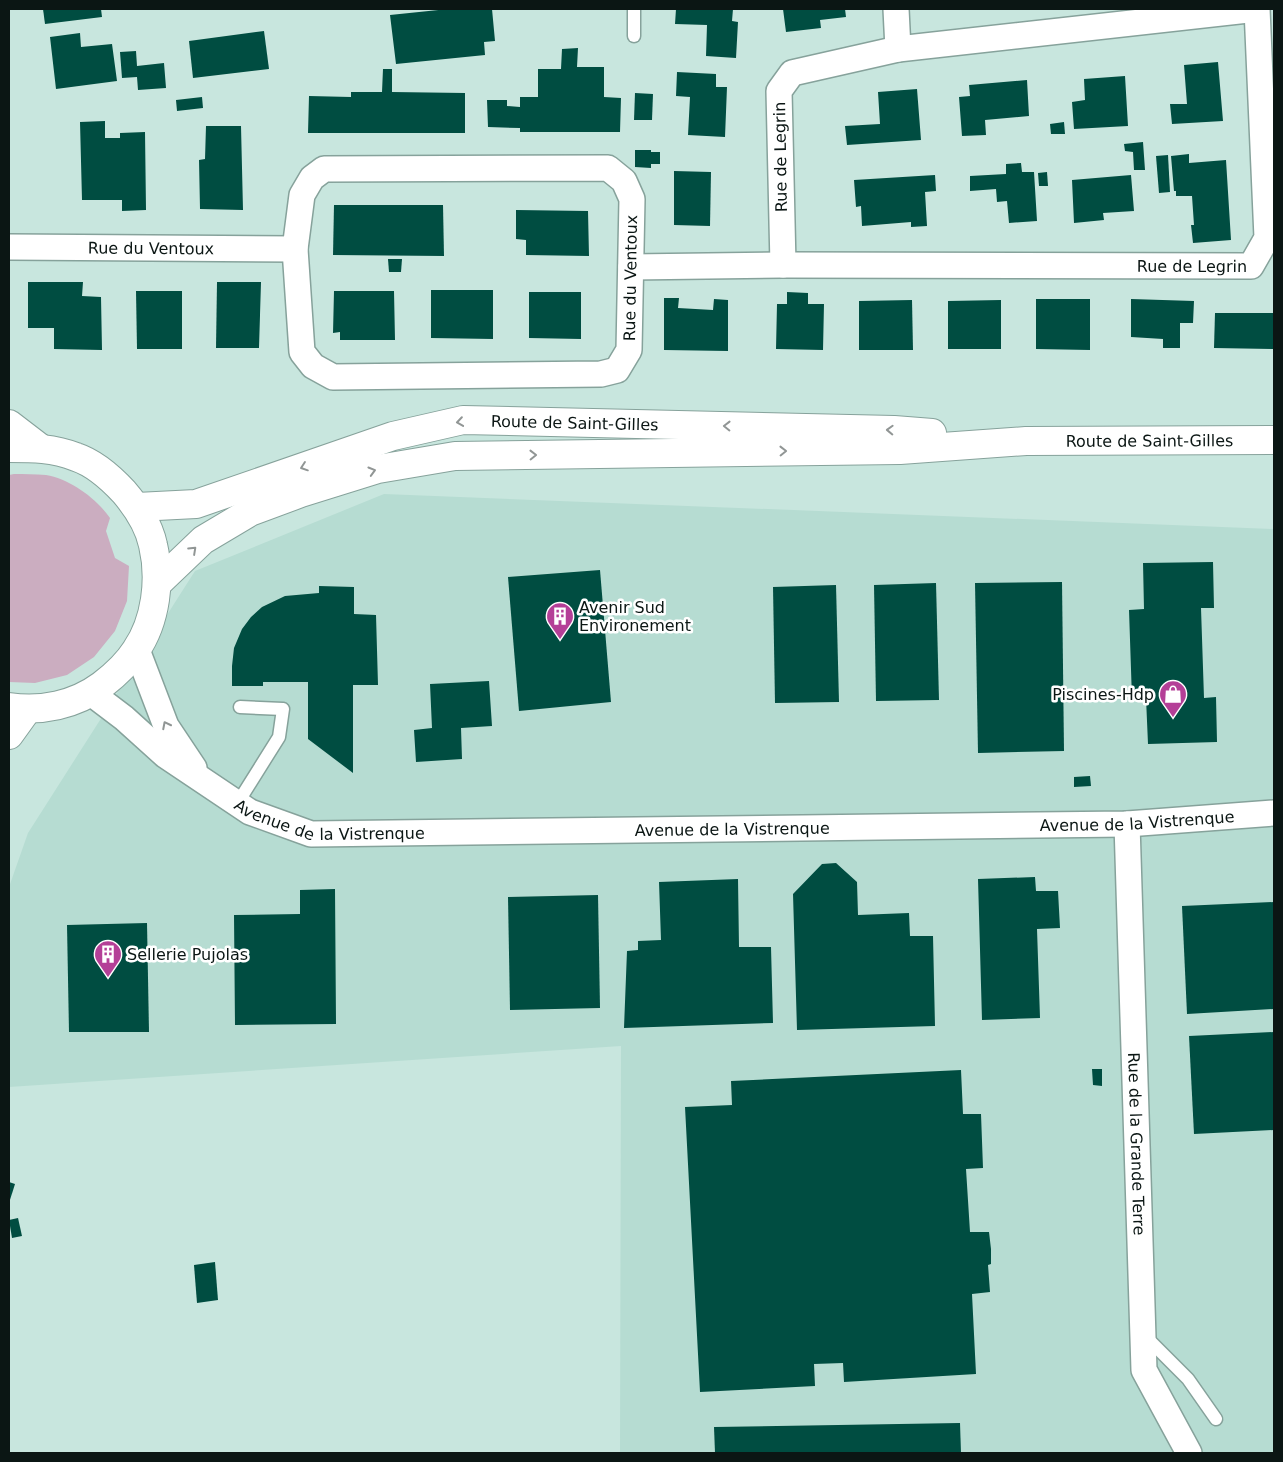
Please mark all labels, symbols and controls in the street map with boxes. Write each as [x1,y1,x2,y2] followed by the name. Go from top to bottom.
[770,102,791,212] street label: Rue de Legrin
[620,215,641,341] street label: Rue du Ventoux
[88,239,214,258] street label: Rue du Ventoux
[1137,257,1247,276] street label: Rue de Legrin
[491,412,659,435] street label: Route de Saint-Gilles
[456,416,464,426] one-way arrow
[723,421,731,432] one-way arrow
[885,425,893,436] one-way arrow
[1066,431,1233,451] street label: Route de Saint-Gilles
[780,446,788,457] one-way arrow
[530,450,538,460] one-way arrow
[300,461,309,471] one-way arrow
[368,467,376,477] one-way arrow
[187,547,196,556] one-way arrow
[579,598,691,635] place label: Avenir Sud Environement
[545,601,575,640] building icon: Avenir Sud Environement
[1158,679,1188,718] shop icon: Piscines-Hdp
[1052,685,1154,704] place label: Piscines-Hdp
[162,721,172,730] one-way arrow
[231,795,425,844] street label: Avenue de la Vistrenque
[1040,807,1235,835] street label: Avenue de la Vistrenque
[635,819,830,840] street label: Avenue de la Vistrenque
[93,939,123,978] building icon: Sellerie Pujolas
[127,945,248,964] place label: Sellerie Pujolas
[1124,1052,1149,1236] street label: Rue de la Grande Terre

